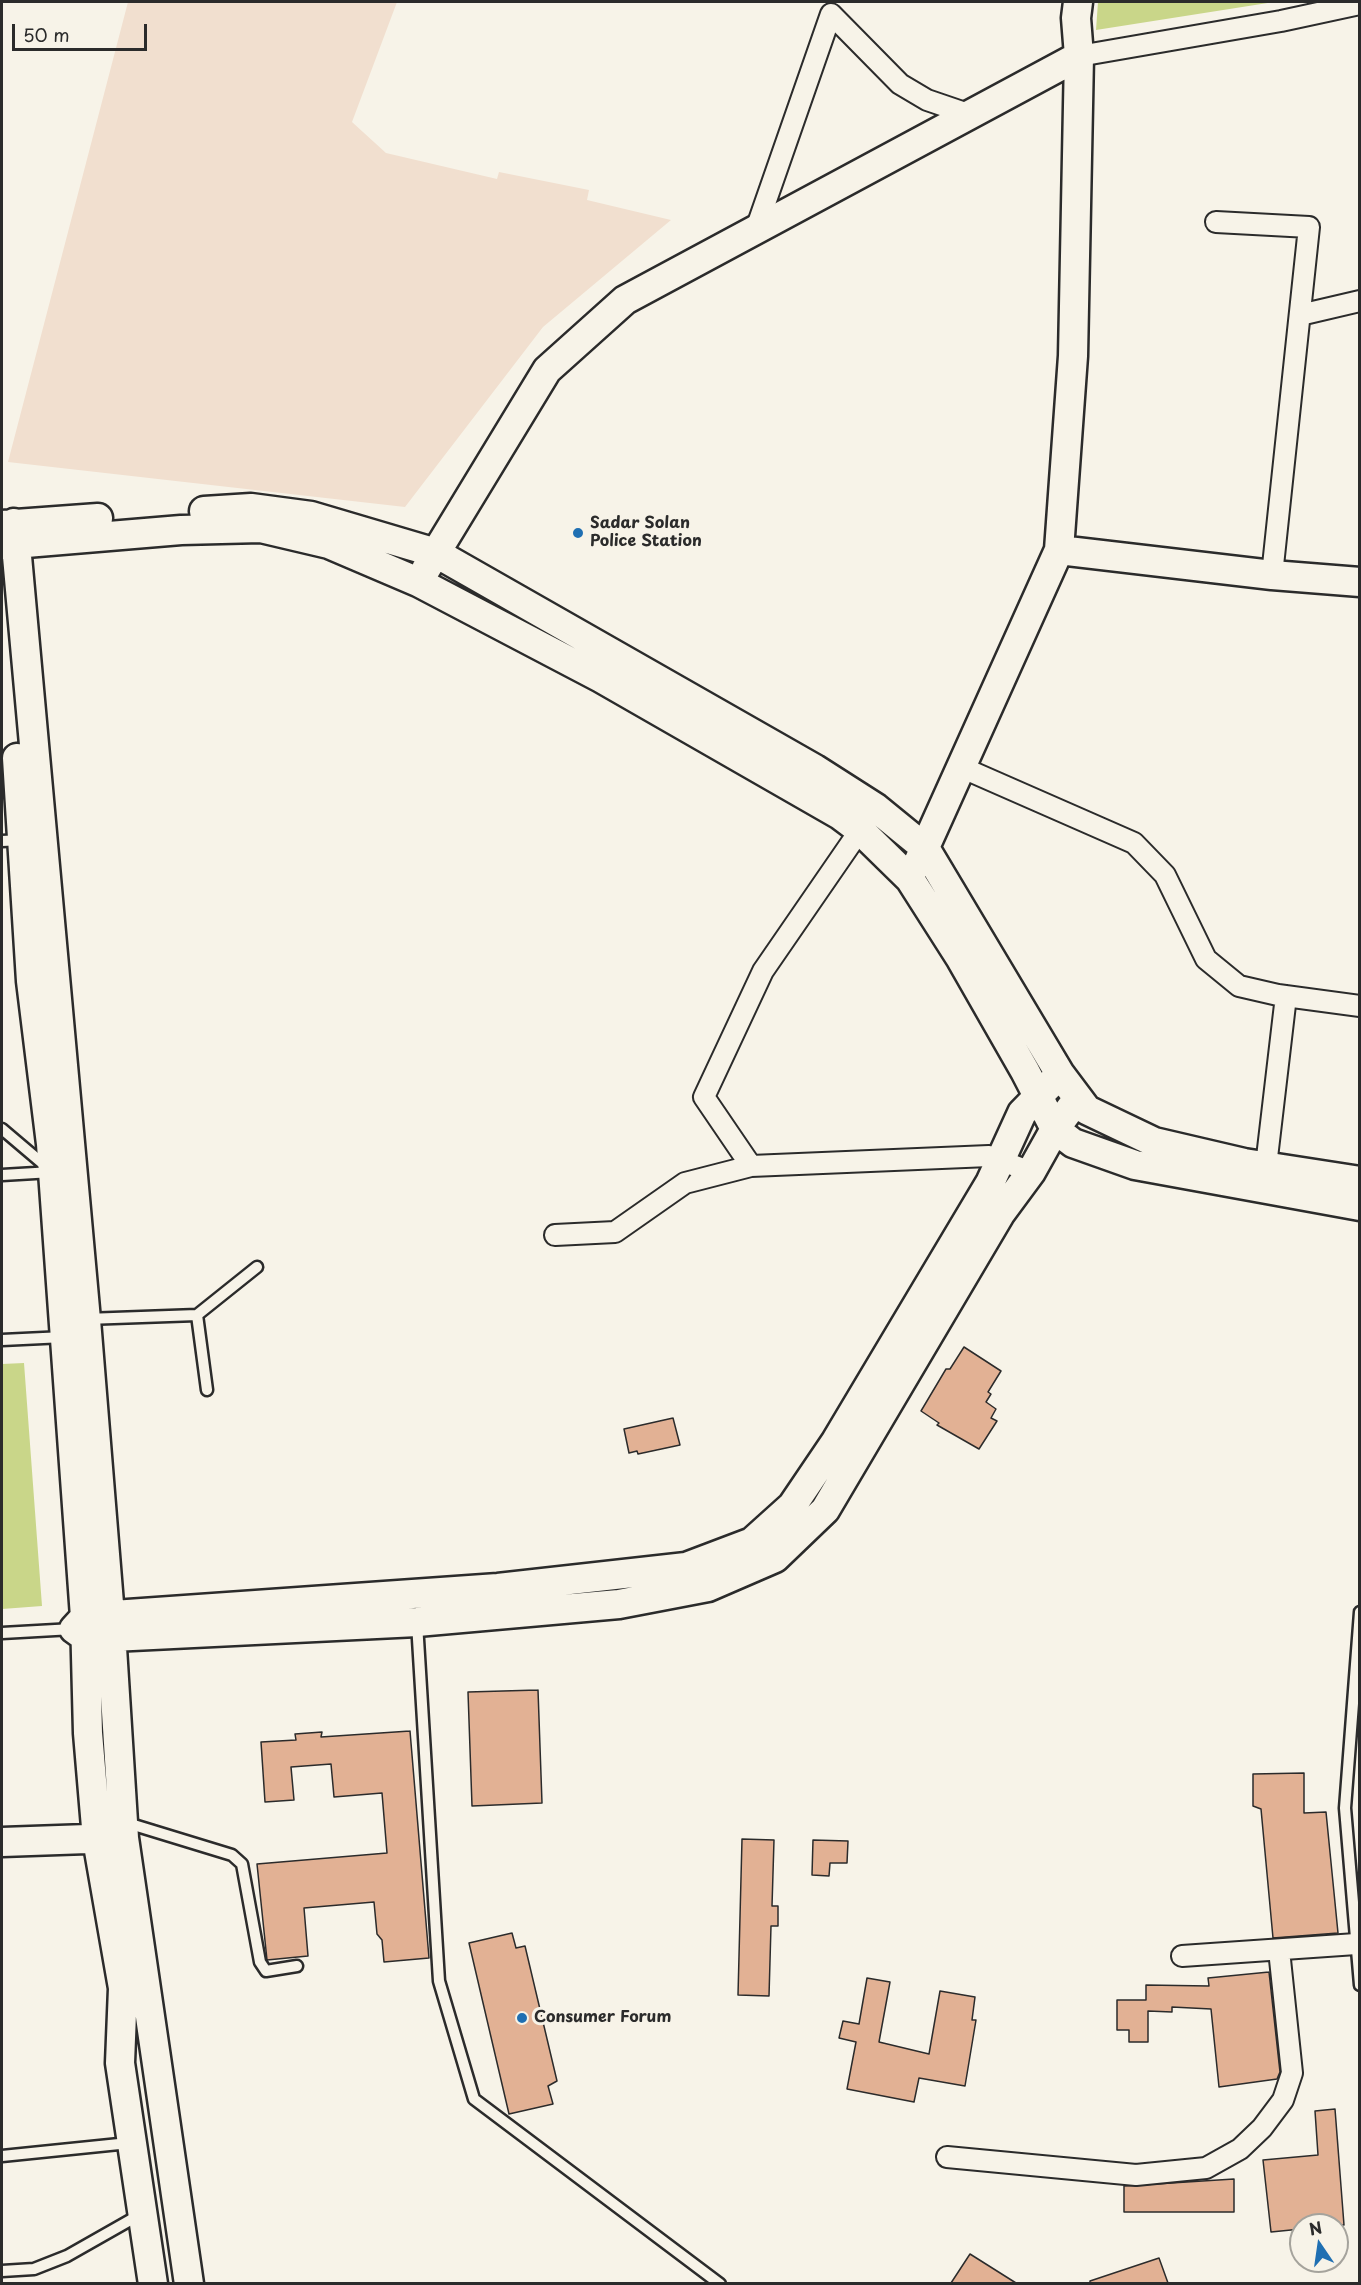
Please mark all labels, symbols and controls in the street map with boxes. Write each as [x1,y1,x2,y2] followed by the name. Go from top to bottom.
[15,12,150,50] scale bar
[23,21,70,48] text: 50 m
[590,514,702,552] place label: Sadar Solan Police Station
[571,526,585,540] marker: Sadar Solan Police Station
[534,2008,671,2028] place label: Consumer Forum
[515,2011,529,2025] marker: Consumer Forum
[1289,2213,1349,2273] north arrow
[1307,2214,1324,2241] text: N

